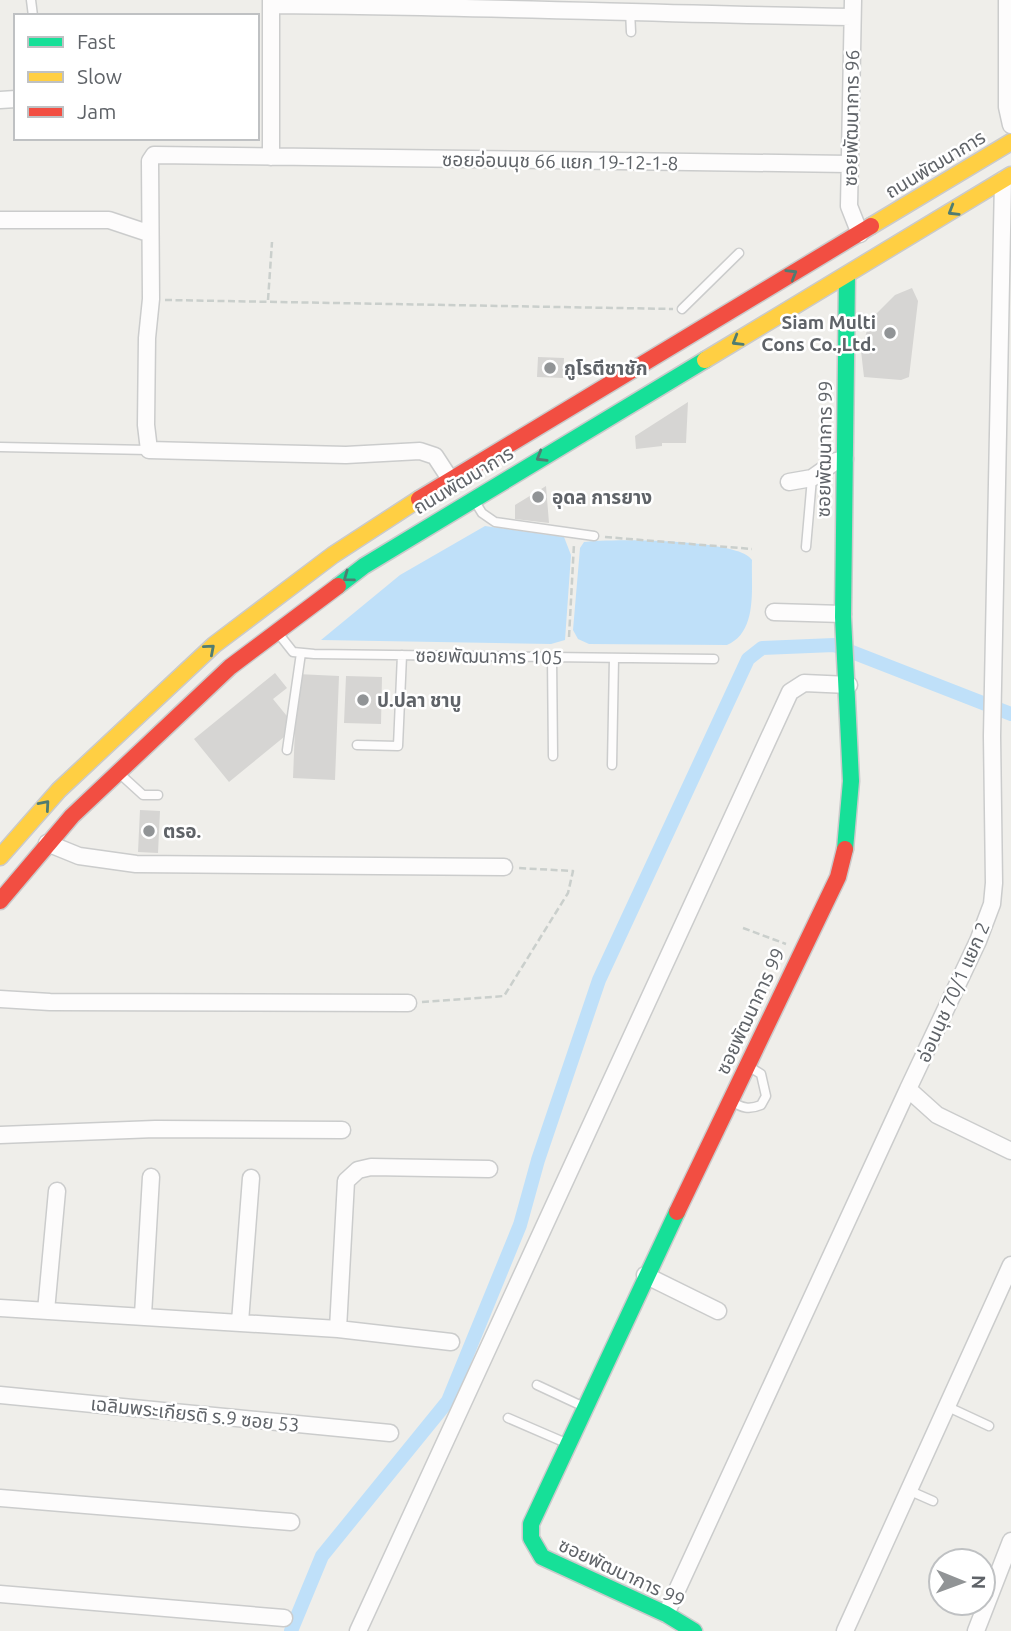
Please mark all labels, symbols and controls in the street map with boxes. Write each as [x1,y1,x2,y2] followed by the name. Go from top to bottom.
[14,14,259,140] legend
[77,29,115,53] text: Fast
[839,49,863,187] street label: ซอยพัฒนาการ 96
[77,64,122,88] text: Slow
[77,99,116,123] text: Jam
[881,126,989,202] street label: ถนนพัฒนาการ
[442,148,678,175] street label: ซอยอ่อนนุช 66 แยก 19-12-1-8
[947,203,960,216] one-way arrow
[784,269,797,282] one-way arrow
[761,311,876,355] place label: Siam Multi Cons Co.,Ltd.
[882,325,898,341] marker: Siam Multi Cons Co.,Ltd.
[731,333,744,346] one-way arrow
[564,357,648,380] place label: กูโรตีชาชัก
[542,360,558,376] marker: กูโรตีชาชัก
[812,380,836,518] street label: ซอยพัฒนาการ 99
[409,442,517,518] street label: ถนนพัฒนาการ
[536,449,549,462] one-way arrow
[552,486,652,509] place label: อุดล การยาง
[530,489,546,505] marker: อุดล การยาง
[343,569,356,582] one-way arrow
[415,644,563,668] street label: ซอยพัฒนาการ 105
[202,645,215,657] one-way arrow
[377,689,462,712] place label: ป.ปลา ชาบู
[355,692,371,708] marker: ป.ปลา ชาบู
[37,801,49,814] one-way arrow
[163,820,201,842] place label: ตรอ.
[141,823,157,839] marker: ตรอ.
[912,918,995,1066] street label: อ่อนนุช 70/1 แยก 2
[711,944,789,1078] street label: ซอยพัฒนาการ 99
[90,1392,300,1436] street label: เฉลิมพระเกียรติ ร.9 ซอย 53
[555,1533,689,1611] street label: ซอยพัฒนาการ 99
[927,1547,997,1617] north arrow
[968,1575,990,1590] text: N

